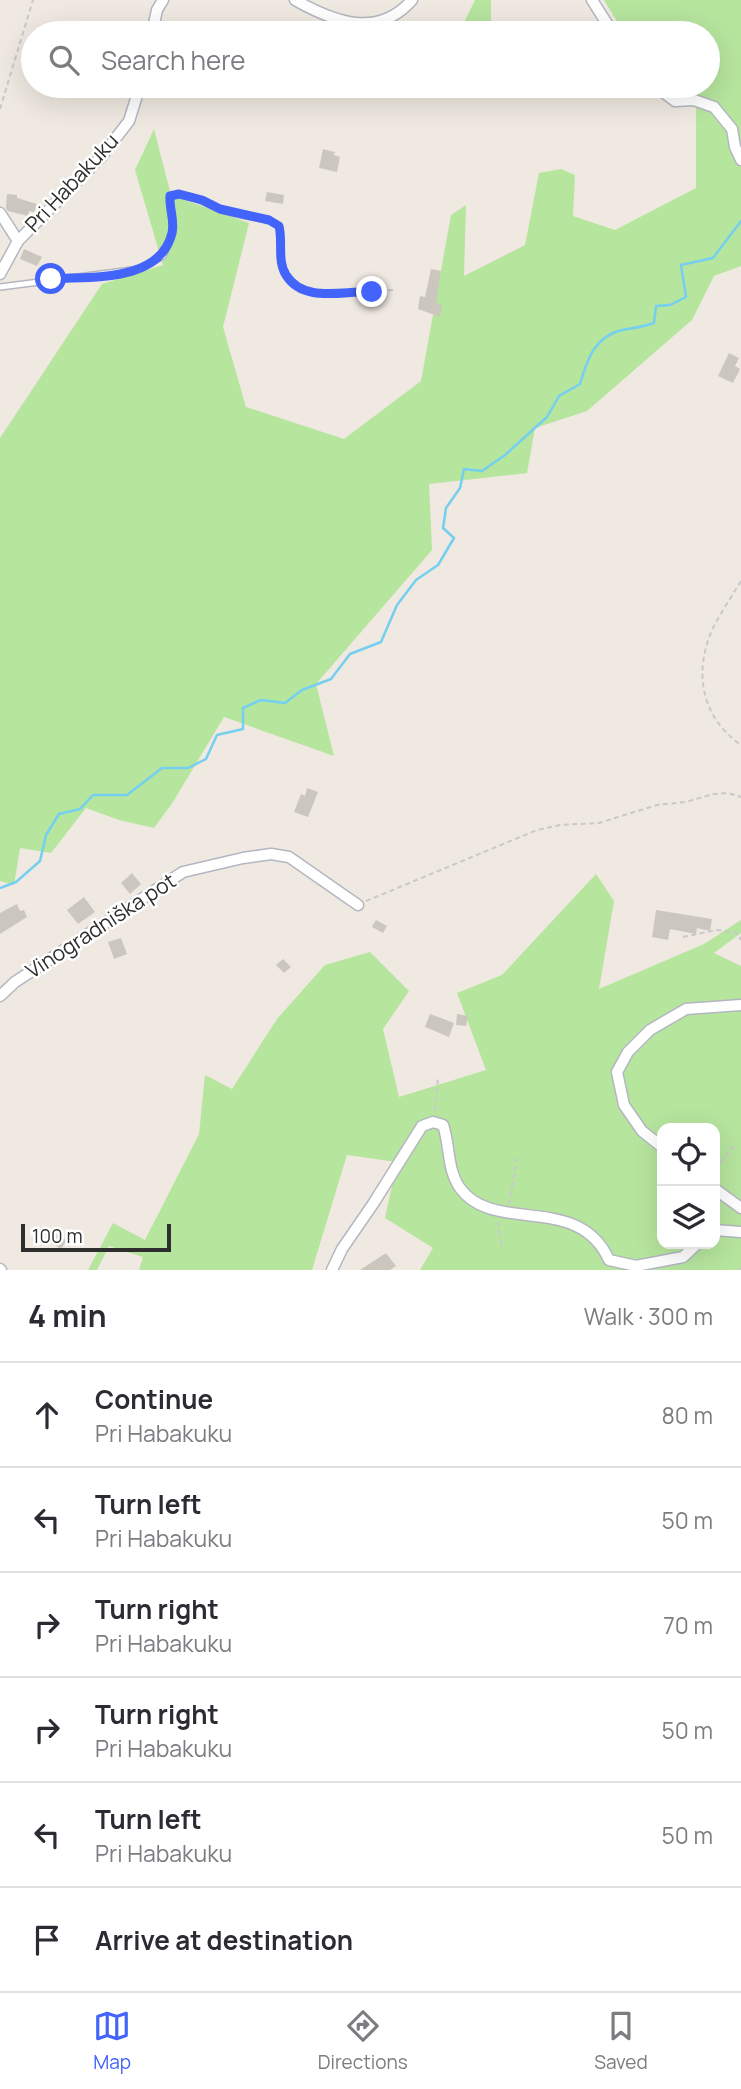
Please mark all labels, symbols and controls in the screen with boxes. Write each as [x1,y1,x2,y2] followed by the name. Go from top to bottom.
[21,21,720,98] search box
[45,41,83,79] icon: search
[101,42,246,78] text: Search here
[18,127,124,238] street label: Pri Habakuku
[35,263,66,294] route start
[356,276,387,307] route end
[20,866,181,984] street label: Vinogradniška pot
[657,1123,720,1249] map controls
[657,1123,720,1186] button: locate
[657,1186,720,1249] button: layers
[21,1221,172,1253] scale bar
[32,1223,83,1249] text: 100 m
[28,1295,106,1336] text: 4 min
[584,1300,713,1332] text: Walk · 300 m
[95,1381,213,1417] text: Continue
[28,1396,66,1434] icon: ahead
[662,1399,713,1431] text: 80 m
[95,1417,232,1449] text: Pri Habakuku
[95,1486,202,1522] text: Turn left
[28,1501,66,1539] icon: left
[662,1504,713,1536] text: 50 m
[95,1522,232,1554] text: Pri Habakuku
[95,1591,219,1627] text: Turn right
[28,1606,66,1644] icon: right
[663,1609,713,1641] text: 70 m
[95,1627,232,1659] text: Pri Habakuku
[95,1696,219,1732] text: Turn right
[28,1711,66,1749] icon: right
[662,1714,713,1746] text: 50 m
[95,1732,232,1764] text: Pri Habakuku
[95,1801,202,1837] text: Turn left
[28,1816,66,1854] icon: left
[662,1819,713,1851] text: 50 m
[95,1837,232,1869] text: Pri Habakuku
[28,1921,66,1959] icon: arrive
[95,1922,353,1958] text: Arrive at destination
[93,2007,131,2075] tab: Map
[318,2007,408,2075] tab: Directions
[594,2007,648,2075] tab: Saved

